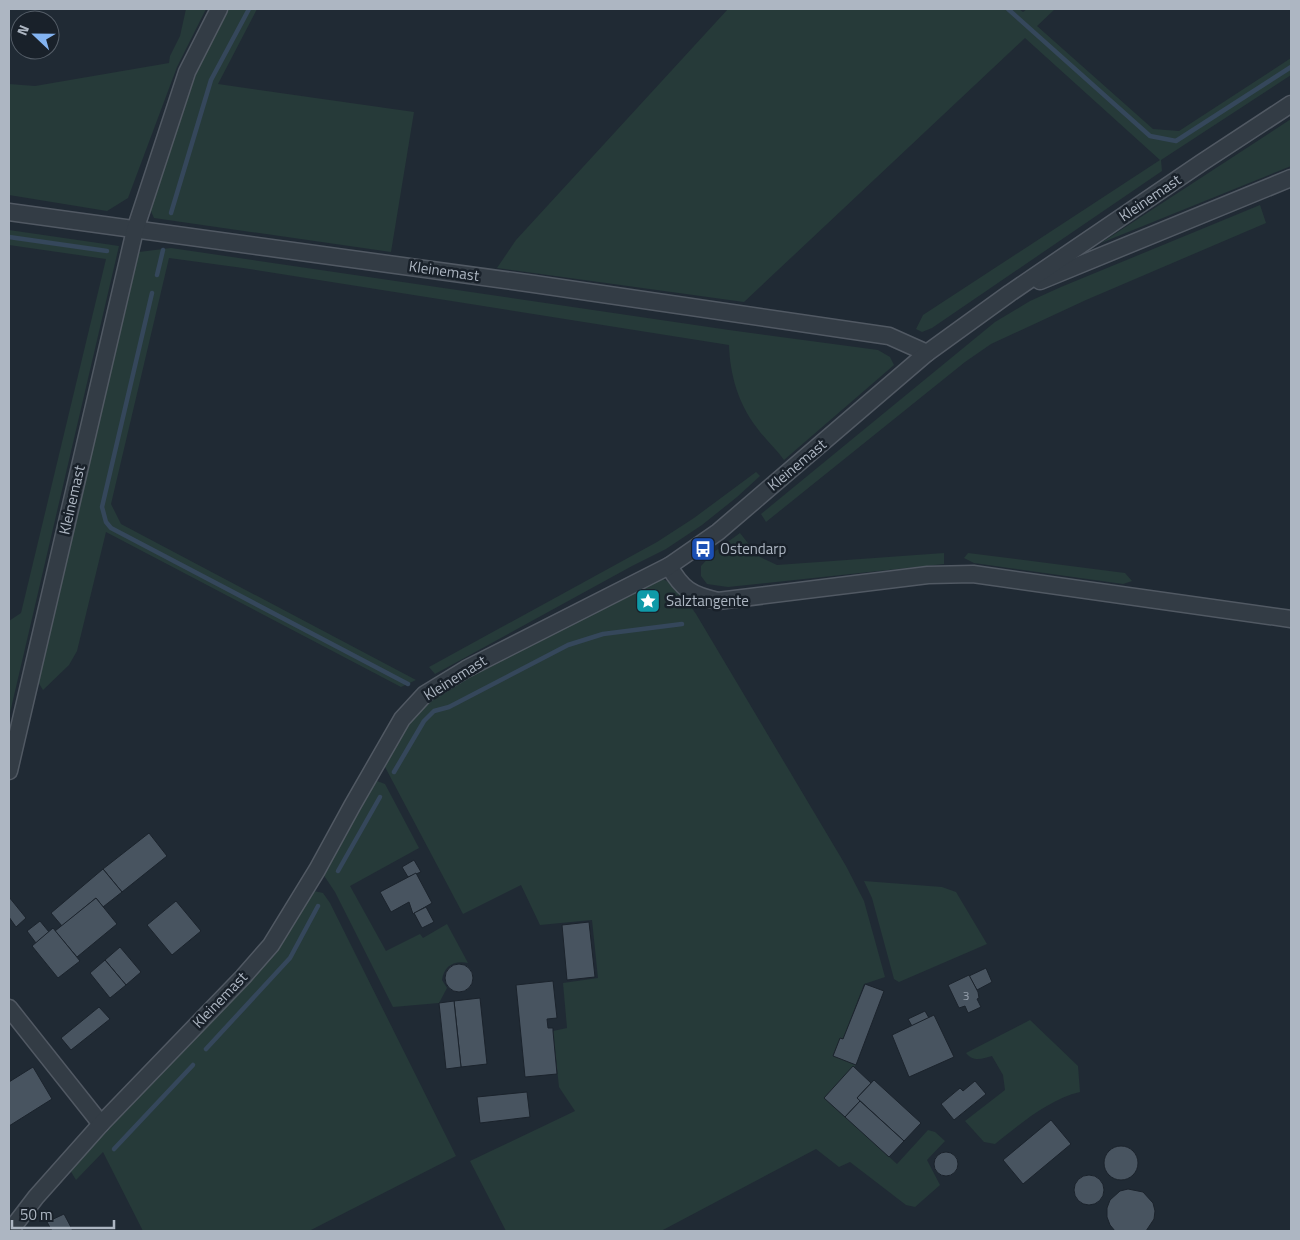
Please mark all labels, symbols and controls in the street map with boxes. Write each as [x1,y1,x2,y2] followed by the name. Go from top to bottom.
[10,10,60,60] north arrow
[11,22,34,38] text: N
[1114,168,1186,227] street label: Kleinemast
[407,254,481,287] street label: Kleinemast
[762,433,832,496] street label: Kleinemast
[52,462,91,537] street label: Kleinemast
[690,536,716,562] bus stop icon: Ostendarp
[720,537,786,560] place label: Ostendarp
[635,588,661,614] place icon: Salztangente
[666,589,749,612] place label: Salztangente
[419,649,491,706] street label: Kleinemast
[187,966,253,1033] street label: Kleinemast
[963,986,969,1005] house number: 3
[12,1198,115,1230] scale bar
[20,1203,53,1226] text: 50 m

